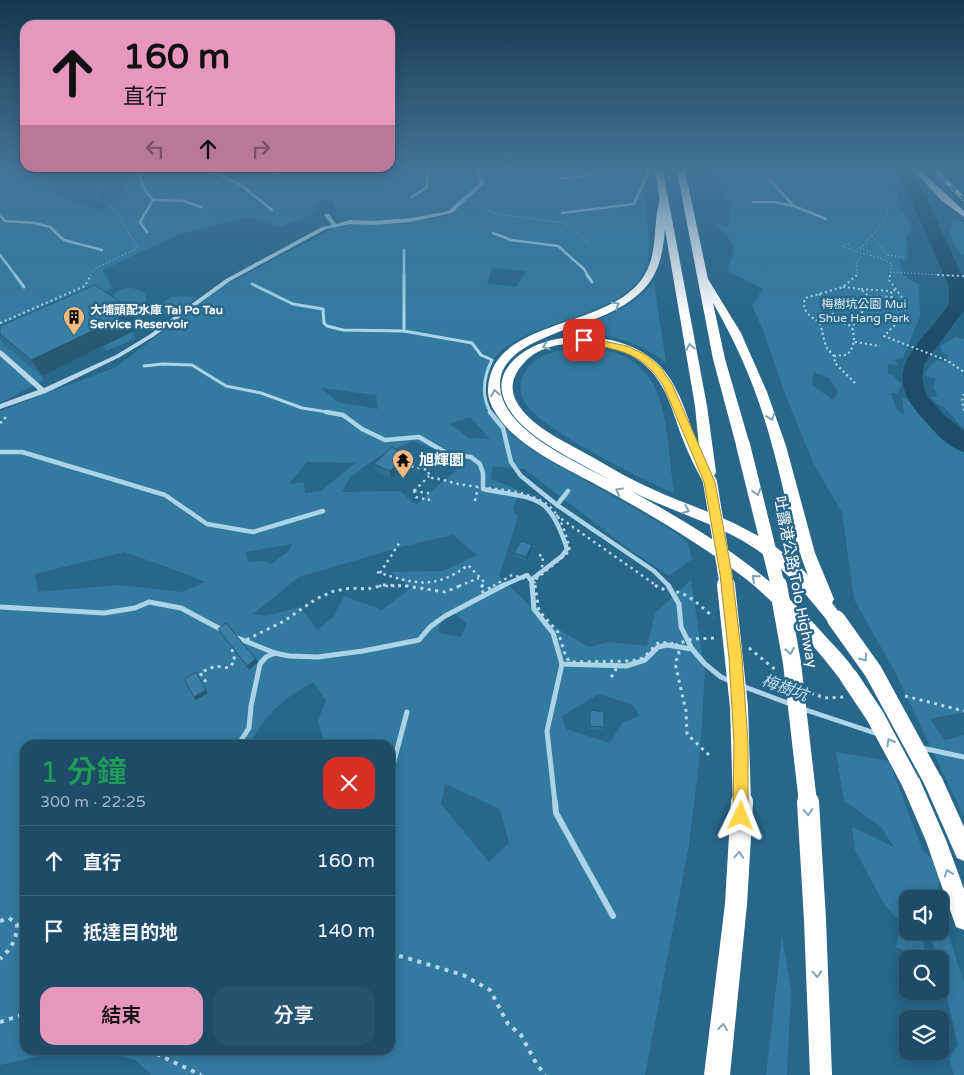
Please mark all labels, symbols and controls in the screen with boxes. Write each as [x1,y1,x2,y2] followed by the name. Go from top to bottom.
[123,36,230,78] text: 160 m
[40,40,105,105] icon: ahead
[123,84,167,110] text: 直行
[141,135,169,163] icon: left
[194,135,222,163] icon: ahead
[247,135,275,163] icon: right
[818,297,910,325] park label: 梅樹坑公園 Mui Shue Hang Park
[610,302,619,312] one-way arrow
[90,303,223,331] place label: 大埔頭配水庫 Tai Po Tau Service Reservoir
[62,305,86,336] building icon: 大埔頭配水庫 Tai Po Tau Service Reservoir
[563,319,605,361] pin
[570,326,598,354] icon: arrive
[542,340,551,350] one-way arrow
[685,342,695,351] one-way arrow
[490,389,500,398] one-way arrow
[765,413,775,421] one-way arrow
[391,448,415,479] temple icon: 旭輝園
[419,451,464,469] place label: 旭輝園
[751,487,761,495] one-way arrow
[615,488,624,498] one-way arrow
[771,495,821,669] street label: 吐露港公路 Tolo Highway
[681,503,690,514] one-way arrow
[752,575,761,584] one-way arrow
[784,646,794,655] one-way arrow
[858,653,867,662] one-way arrow
[759,670,813,706] water label: 梅樹坑
[887,738,897,747] one-way arrow
[40,754,127,791] text: 1 分鐘
[323,757,375,809] button: close
[714,789,766,841] position arrow
[40,792,146,812] text: 300 m · 22:25
[802,808,813,816] one-way arrow
[40,847,68,875] icon: ahead
[317,850,375,872] text: 160 m
[733,851,744,859] one-way arrow
[83,852,121,874] text: 直行
[944,869,954,878] one-way arrow
[899,890,949,1060] map controls
[899,890,949,940] button: sound
[40,917,68,945] icon: arrive
[317,920,375,942] text: 140 m
[83,922,178,944] text: 抵達目的地
[899,950,949,1000] button: search
[812,970,822,978] one-way arrow
[40,987,203,1045] button: 結束
[213,987,375,1045] button: 分享
[899,1010,949,1060] button: layers
[717,1022,728,1030] one-way arrow

